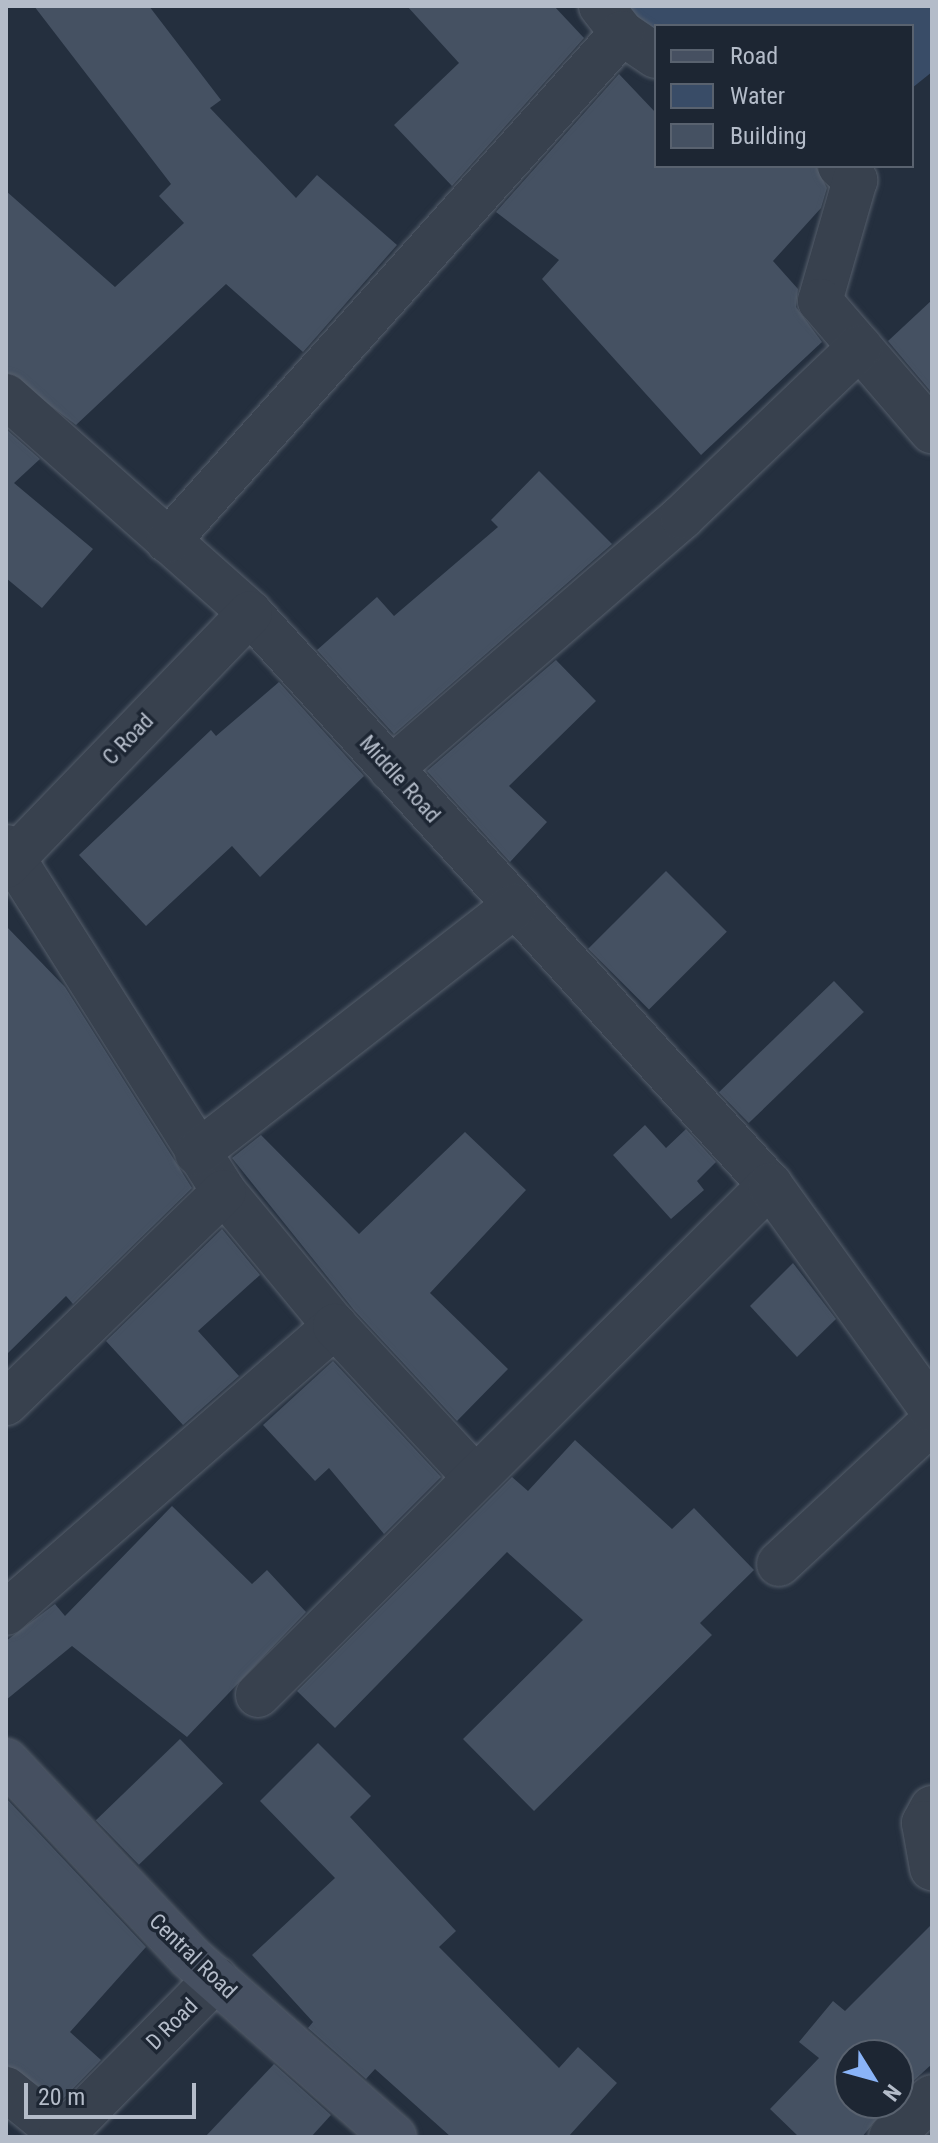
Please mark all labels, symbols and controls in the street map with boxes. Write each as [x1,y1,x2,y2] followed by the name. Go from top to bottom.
[654,24,914,168] legend
[730,42,778,70] text: Road
[730,82,785,110] text: Water
[730,122,807,150] text: Building
[97,708,159,770] street label: C Road
[354,730,446,828] street label: Middle Road
[144,1908,242,2004] street label: Central Road
[141,1993,203,2055] street label: D Road
[834,2039,914,2119] north arrow
[28,2067,200,2117] scale bar
[878,2080,906,2105] text: N
[38,2083,85,2111] text: 20 m

